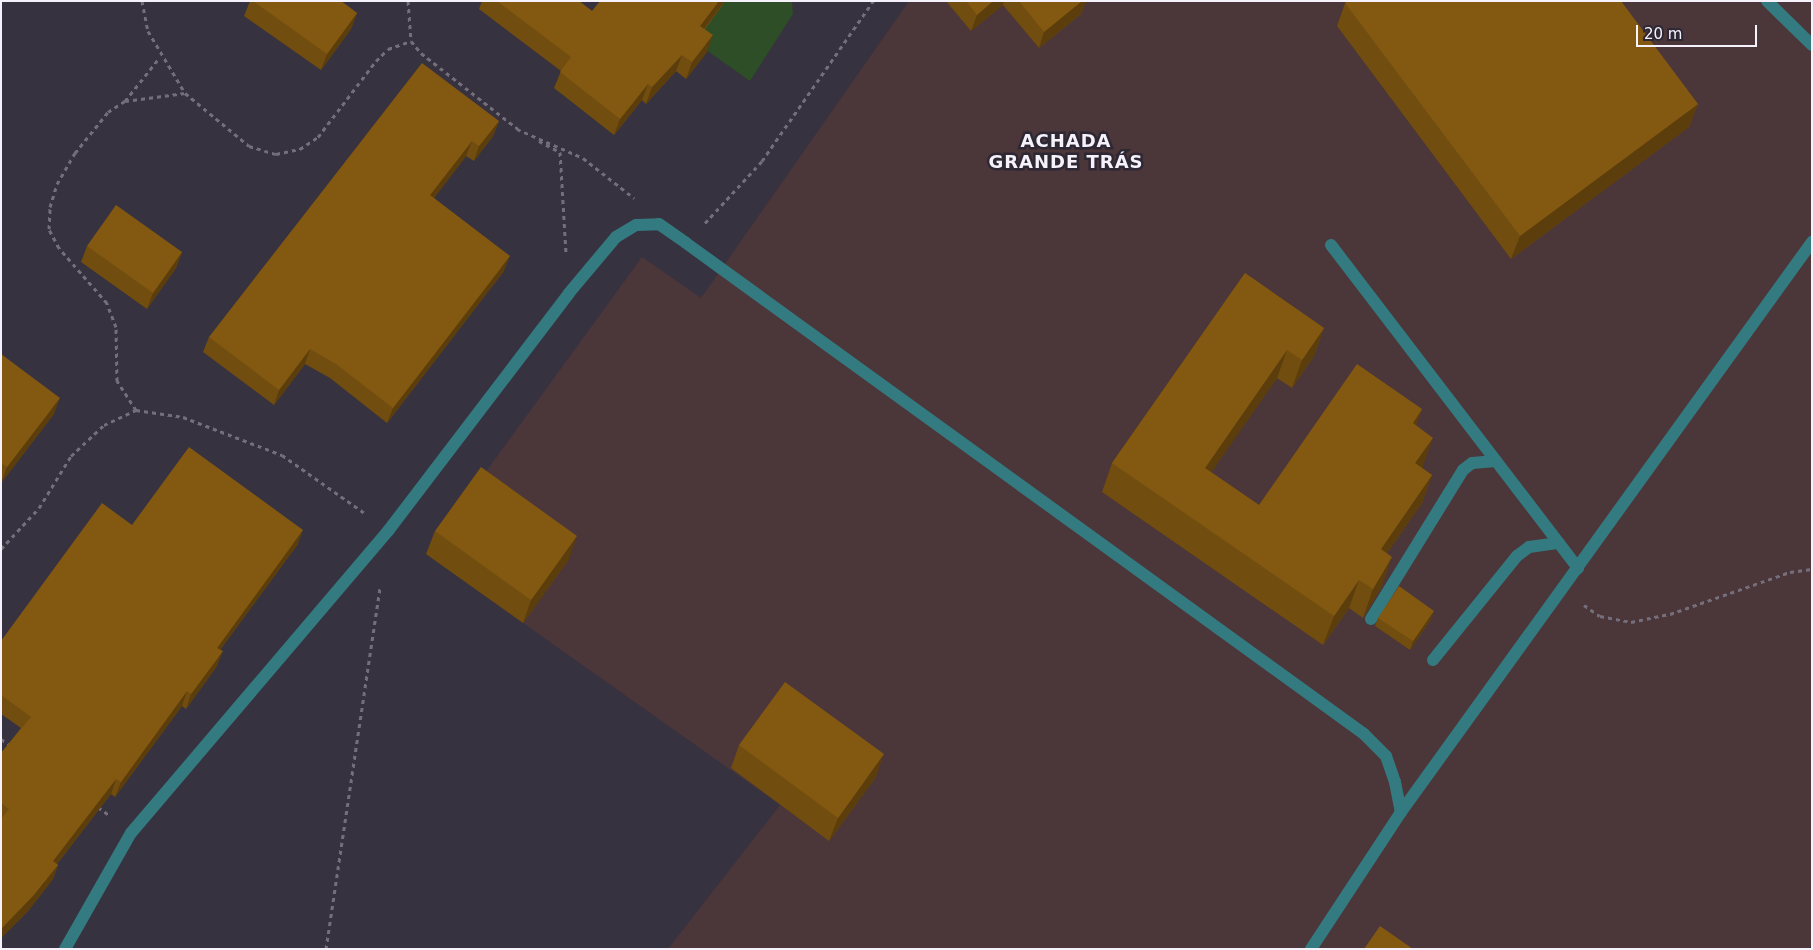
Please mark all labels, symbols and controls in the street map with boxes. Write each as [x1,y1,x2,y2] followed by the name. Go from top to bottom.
[1638,15,1759,47] scale bar
[1644,25,1682,43] text: 20 m
[987,131,1145,173] district label: ACHADA GRANDE TRÁS

